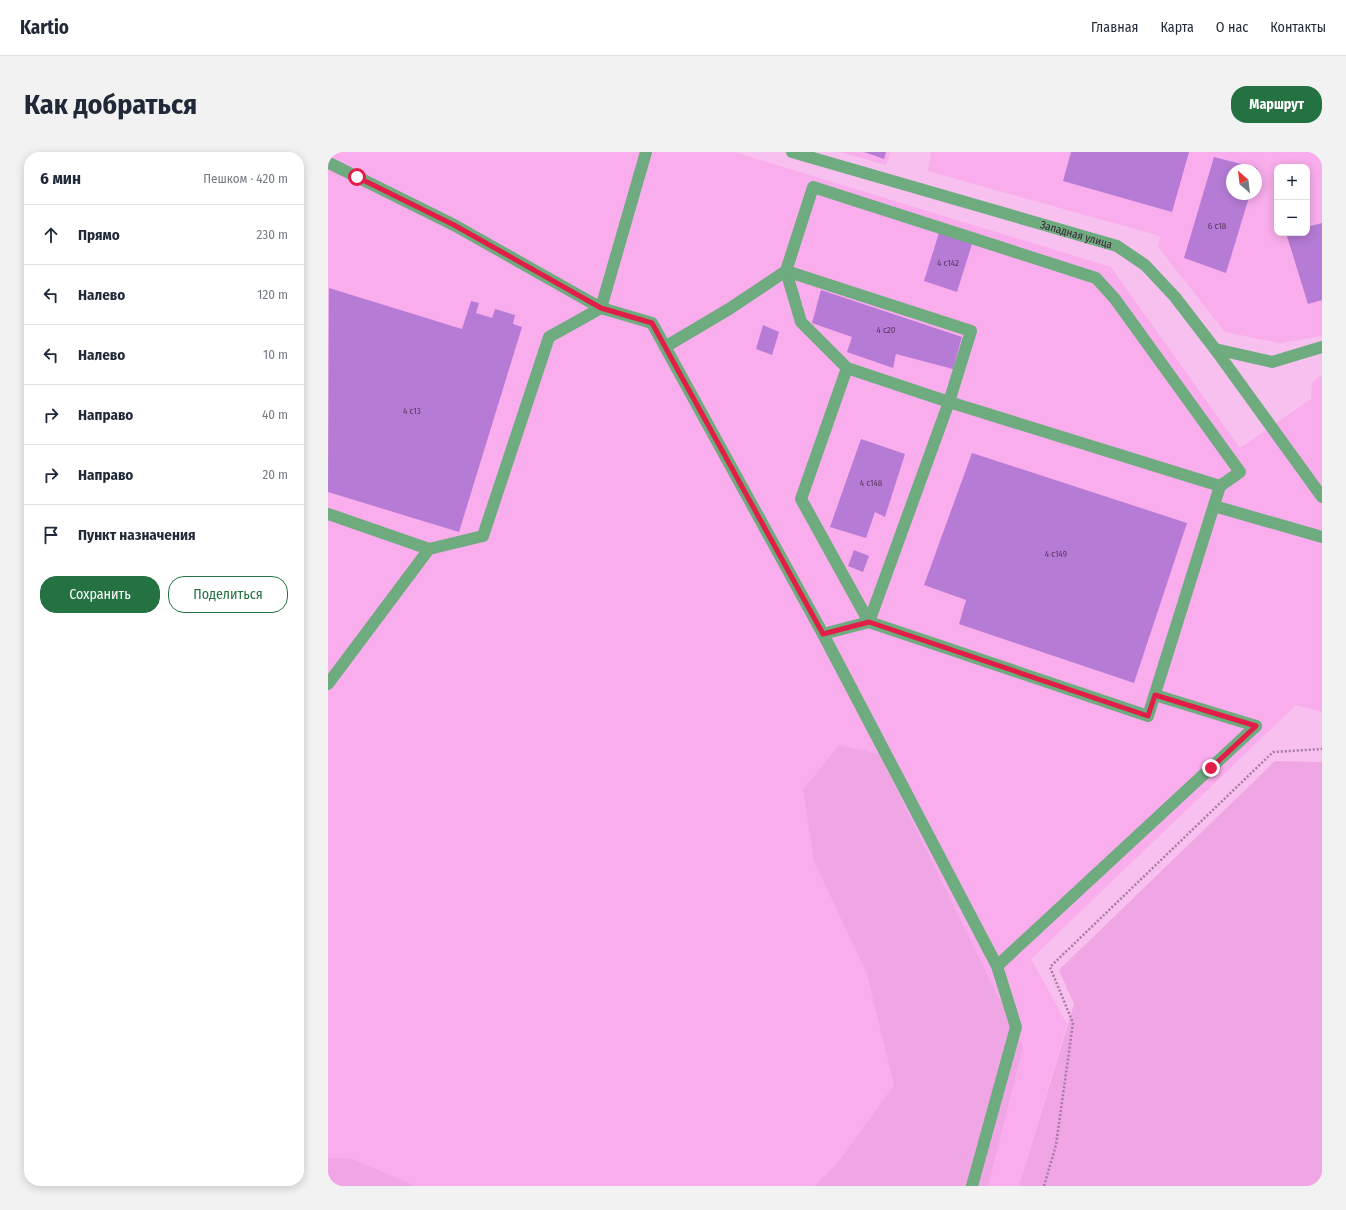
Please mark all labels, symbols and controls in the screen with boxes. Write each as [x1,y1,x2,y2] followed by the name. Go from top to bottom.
[20,16,69,39] text: Kartio
[1091,19,1138,36] text: Главная
[1160,19,1194,36] text: Карта
[1216,19,1248,36] text: О нас
[1270,19,1326,36] text: Контакты
[1231,86,1322,123] button: Маршрут
[24,88,197,121] text: Как добраться
[1226,164,1262,200] north arrow
[1274,164,1310,236] map controls
[1274,164,1310,200] button: +
[40,168,81,189] text: 6 мин
[348,168,366,186] route start
[203,171,288,186] text: Пешком · 420 m
[1274,200,1310,236] button: −
[1039,218,1114,251] street label: Западная улица
[1208,221,1227,231] house number: 6 с18
[40,224,62,246] icon: ahead
[78,226,120,244] text: Прямо
[257,227,288,242] text: 230 m
[937,258,959,268] house number: 4 с142
[40,284,62,306] icon: left
[78,286,125,304] text: Налево
[257,287,288,302] text: 120 m
[877,325,896,335] house number: 4 с20
[40,344,62,366] icon: left
[78,346,125,364] text: Налево
[263,347,288,362] text: 10 m
[40,404,62,426] icon: right
[78,406,133,424] text: Направо
[403,406,421,416] house number: 4 с13
[262,407,288,422] text: 40 m
[40,464,62,486] icon: right
[78,466,133,484] text: Направо
[262,467,288,482] text: 20 m
[860,478,883,488] house number: 4 с148
[40,524,62,546] icon: arrive
[78,526,196,544] text: Пункт назначения
[1045,549,1067,559] house number: 4 с149
[40,576,160,613] button: Сохранить
[168,576,288,613] button: Поделиться
[1202,759,1220,777] route end

